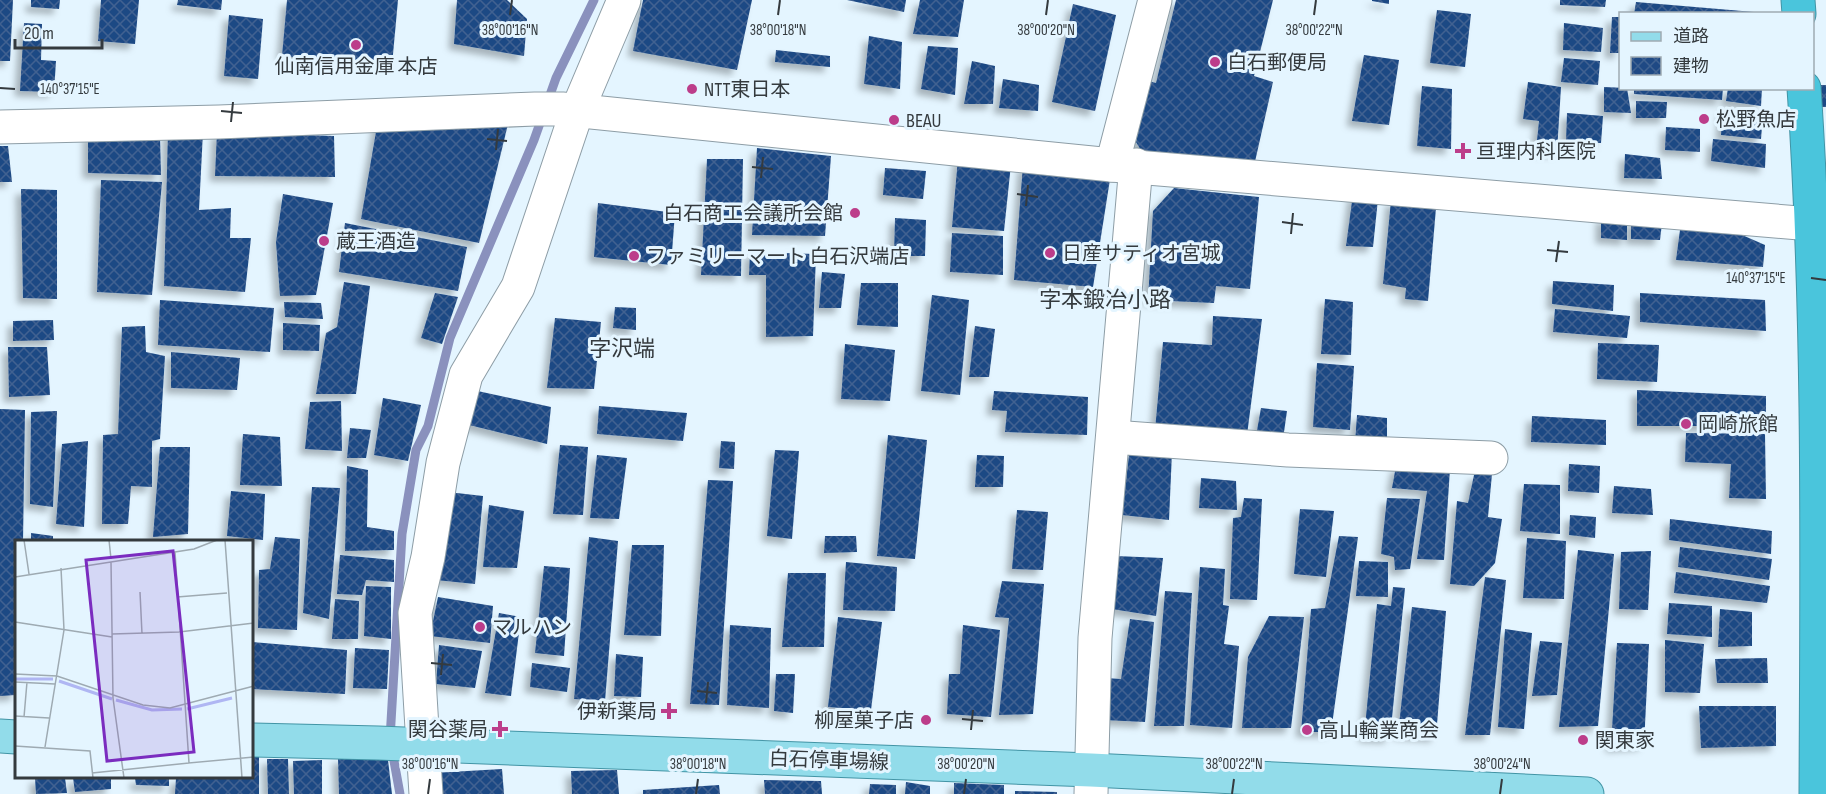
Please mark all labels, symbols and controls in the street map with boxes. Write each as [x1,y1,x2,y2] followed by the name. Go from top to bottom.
[15,12,102,50] scale bar
[1619,12,1814,90] legend
[482,21,538,40] text: 38°00'16"N
[750,21,806,40] text: 38°00'18"N
[1017,21,1075,40] text: 38°00'20"N
[1285,21,1343,40] text: 38°00'22"N
[24,23,54,44] text: 20 m
[1673,26,1709,47] text: 道路
[349,38,363,52] marker: 仙南信用金庫 本店
[1227,51,1327,75] place label: 白石郵便局
[274,55,438,79] place label: 仙南信用金庫 本店
[1208,55,1222,69] marker: 白石郵便局
[1673,56,1709,77] text: 建物
[704,78,791,102] place label: NTT東日本
[40,80,100,99] text: 140°37'15"E
[685,82,699,96] marker: NTT東日本
[1716,108,1796,132] place label: 松野魚店
[906,109,941,133] place label: BEAU
[1697,112,1711,126] marker: 松野魚店
[887,113,901,127] marker: BEAU
[1476,140,1596,164] place label: 亘理内科医院
[1454,142,1472,160] marker: 亘理内科医院
[663,202,843,226] place label: 白石商工会議所会館
[848,206,862,220] marker: 白石商工会議所会館
[336,230,416,254] place label: 蔵王酒造
[317,234,331,248] marker: 蔵王酒造
[1062,242,1221,266] place label: 日産サティオ宮城
[646,245,909,269] place label: ファミリーマート 白石沢端店
[1043,246,1057,260] marker: 日産サティオ宮城
[627,249,641,263] marker: ファミリーマート 白石沢端店
[1726,269,1786,288] text: 140°37'15"E
[1039,287,1171,314] district label: 字本鍛冶小路
[589,336,655,363] district label: 字沢端
[1698,413,1778,437] place label: 岡崎旅館
[1679,417,1693,431] marker: 岡崎旅館
[15,540,254,779] inset map
[492,616,572,640] place label: マルハン
[473,620,487,634] marker: マルハン
[577,700,657,724] place label: 伊新薬局
[662,704,676,718] marker: 伊新薬局
[814,709,914,733] place label: 柳屋菓子店
[919,713,933,727] marker: 柳屋菓子店
[408,718,488,742] place label: 関谷薬局
[1319,719,1439,743] place label: 高山輪業商会
[493,722,507,736] marker: 関谷薬局
[1300,723,1314,737] marker: 高山輪業商会
[1595,729,1655,753] place label: 関東家
[1576,733,1590,747] marker: 関東家
[769,747,889,775] street label: 白石停車場線
[402,755,458,774] text: 38°00'16"N
[670,755,726,774] text: 38°00'18"N
[937,755,995,774] text: 38°00'20"N
[1205,755,1263,774] text: 38°00'22"N
[1473,755,1531,774] text: 38°00'24"N

